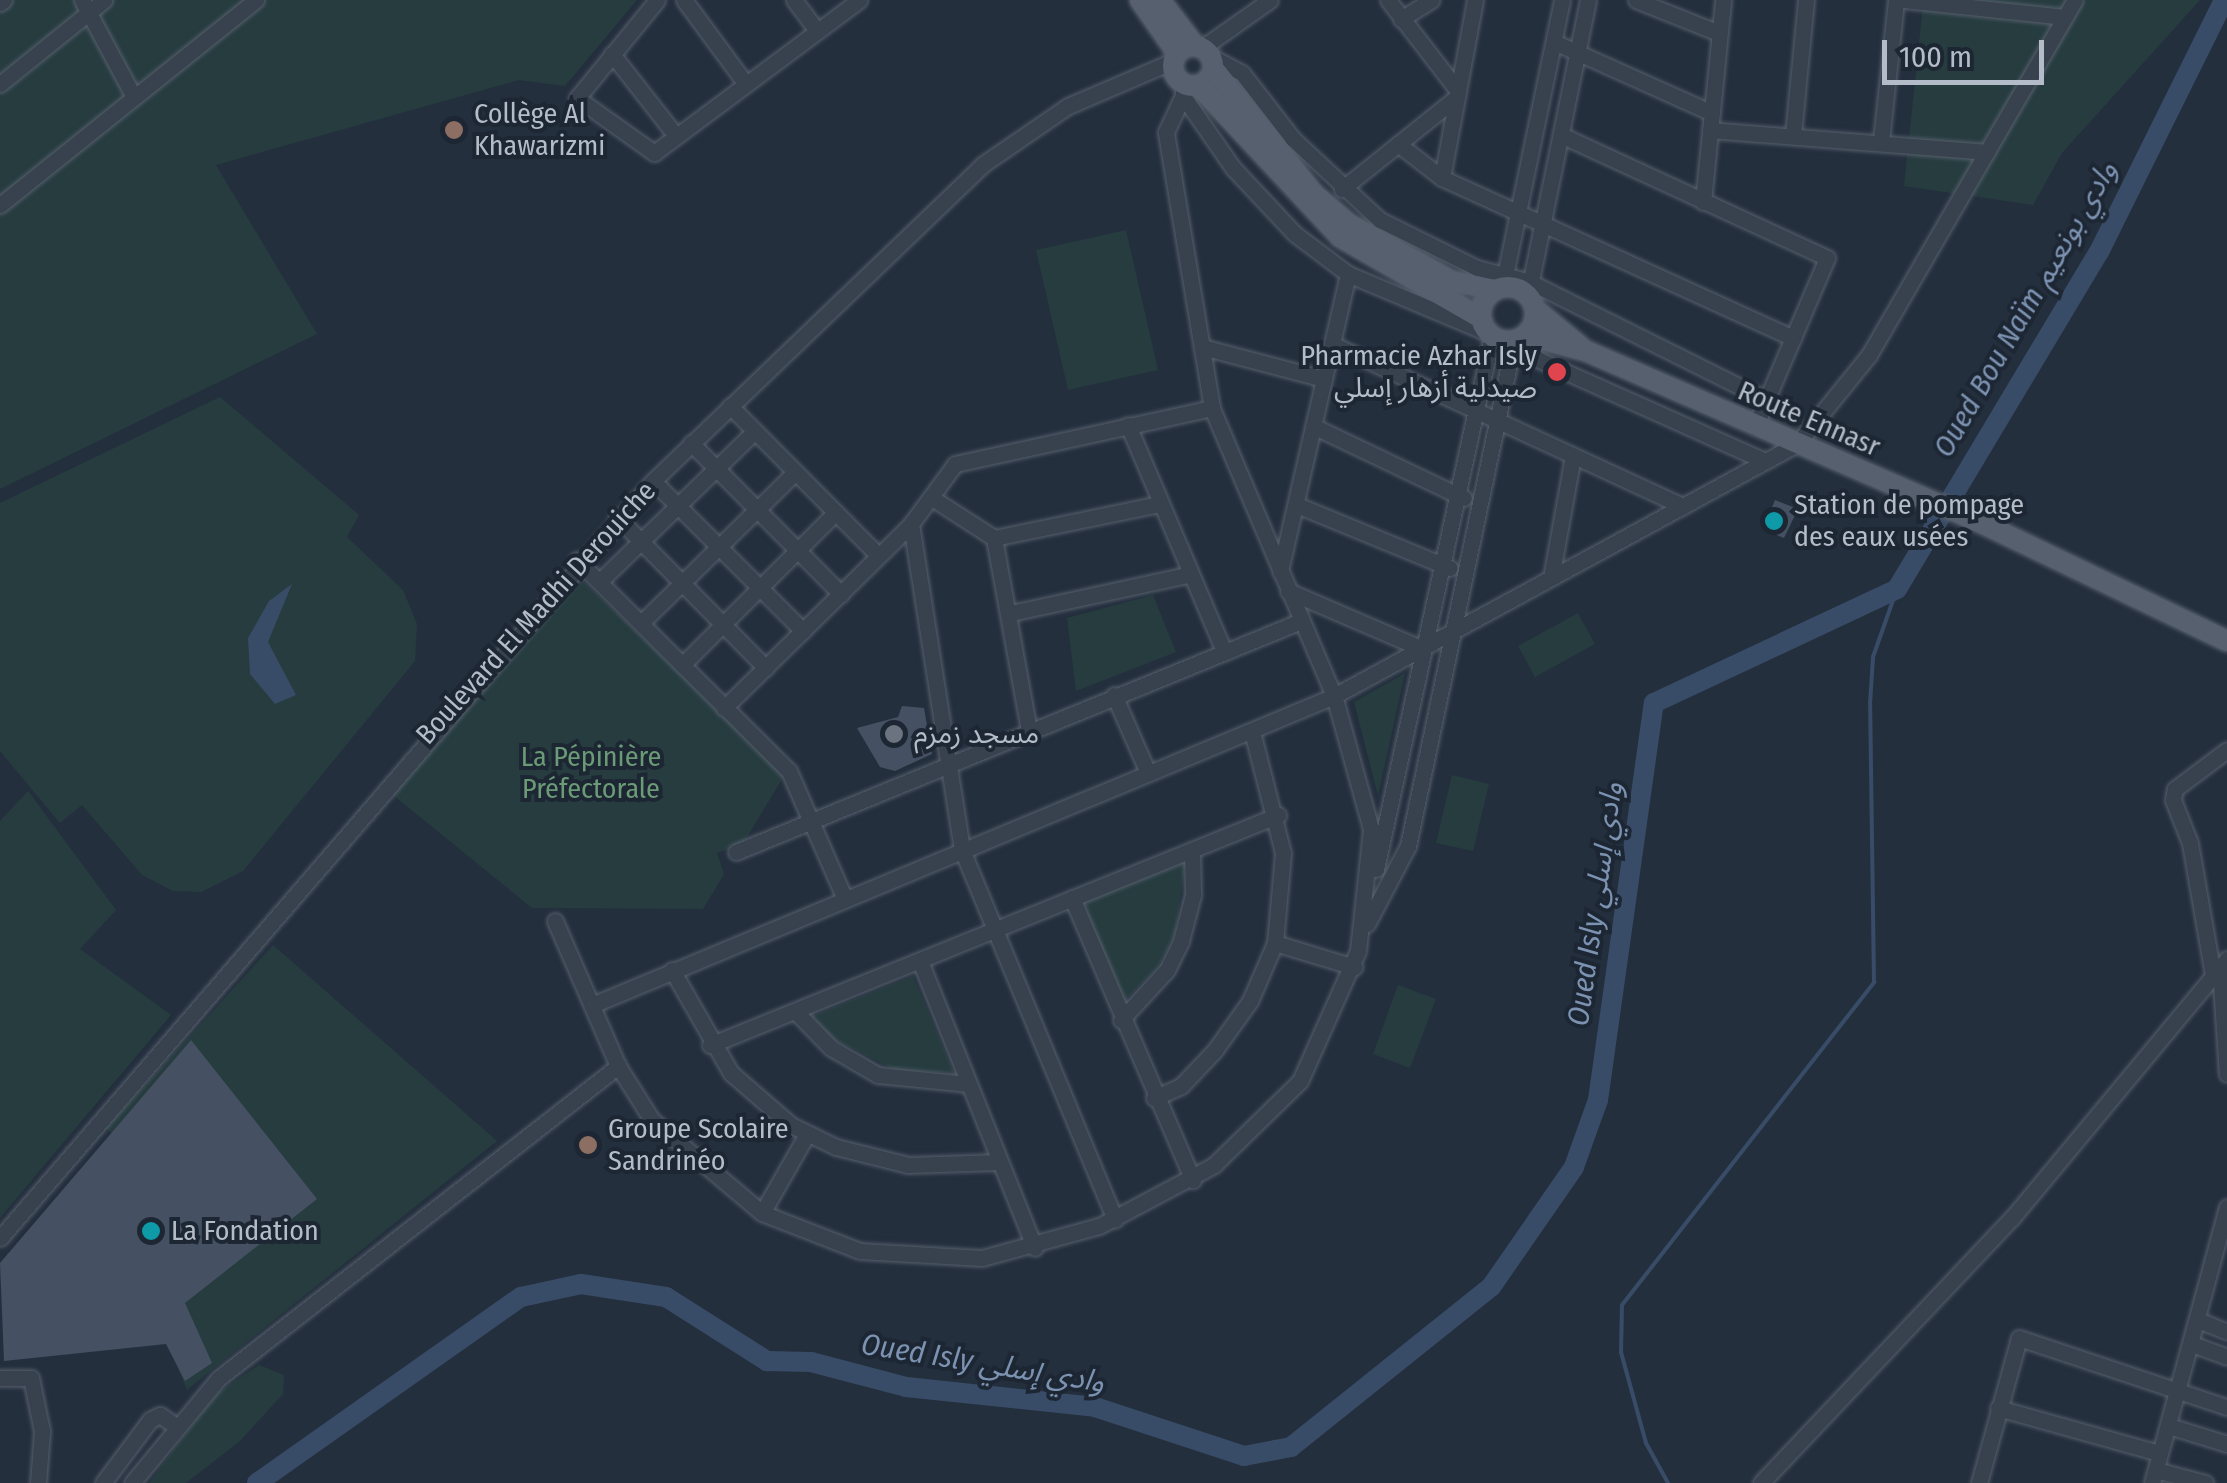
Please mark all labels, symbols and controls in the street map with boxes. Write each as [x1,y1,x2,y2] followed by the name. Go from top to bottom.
[1887,20,2050,82] scale bar
[1899,39,1972,75] text: 100 m
[474,97,605,163] place label: Collège Al Khawarizmi
[443,119,465,141] marker: Collège Al Khawarizmi
[1926,155,2124,463] water label: Oued Bou Naïm وادي بونعيم
[1300,339,1537,405] place label: Pharmacie Azhar Isly صيدلية أزهار إسلي
[1546,361,1568,383] marker: Pharmacie Azhar Isly صيدلية أزهار إسلي
[1733,374,1885,464] street label: Route Ennasr
[409,475,663,751] street label: Boulevard El Madhi Derouiche
[1794,488,2024,554] place label: Station de pompage des eaux usées
[1763,510,1785,532] marker: Station de pompage des eaux usées
[914,717,1039,751] place label: مسجد زمزم
[883,723,905,745] marker: مسجد زمزم
[521,740,661,806] park label: La Pépinière Préfectorale
[1560,780,1630,1028] water label: Oued Isly وادي إسلي
[608,1112,789,1178] place label: Groupe Scolaire Sandrinéo
[577,1134,599,1156] marker: Groupe Scolaire Sandrinéo
[171,1214,319,1248] place label: La Fondation
[140,1220,162,1242] marker: La Fondation
[859,1326,1107,1400] water label: Oued Isly وادي إسلي

